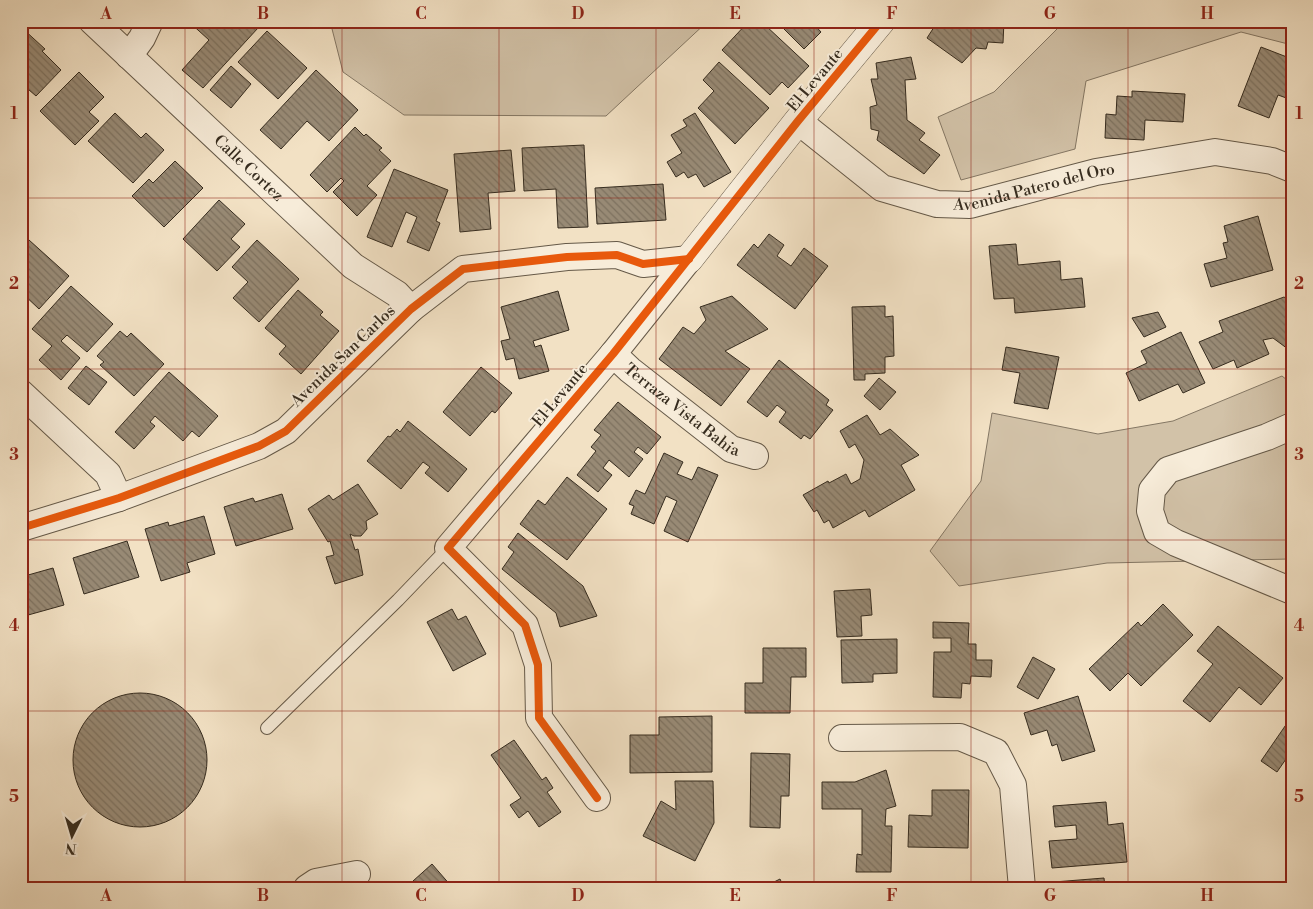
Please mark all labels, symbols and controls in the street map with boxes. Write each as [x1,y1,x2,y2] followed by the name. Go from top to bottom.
[99,4,112,24] text: A
[257,4,269,24] text: B
[415,4,427,24] text: C
[572,4,585,24] text: D
[729,4,741,24] text: E
[886,4,898,24] text: F
[1044,4,1057,24] text: G
[1200,4,1214,24] text: H
[783,44,847,116] street label: El Levante
[10,104,18,124] text: 1
[1295,104,1303,124] text: 1
[210,131,288,206] street label: Calle Cortez
[952,159,1116,215] street label: Avenida Patero del Oro
[9,274,19,294] text: 2
[1294,274,1304,294] text: 2
[286,301,400,412] street label: Avenida San Carlos
[528,359,592,431] street label: El Levante
[619,359,743,461] street label: Terraza Vista Bahia
[9,445,19,465] text: 3
[1294,445,1304,465] text: 3
[9,616,20,636] text: 4
[1294,616,1305,636] text: 4
[9,787,19,807] text: 5
[1294,787,1304,807] text: 5
[48,812,98,862] north arrow
[65,839,77,857] text: N
[99,886,112,906] text: A
[257,886,269,906] text: B
[415,886,427,906] text: C
[572,886,585,906] text: D
[729,886,741,906] text: E
[886,886,898,906] text: F
[1044,886,1057,906] text: G
[1200,886,1214,906] text: H

